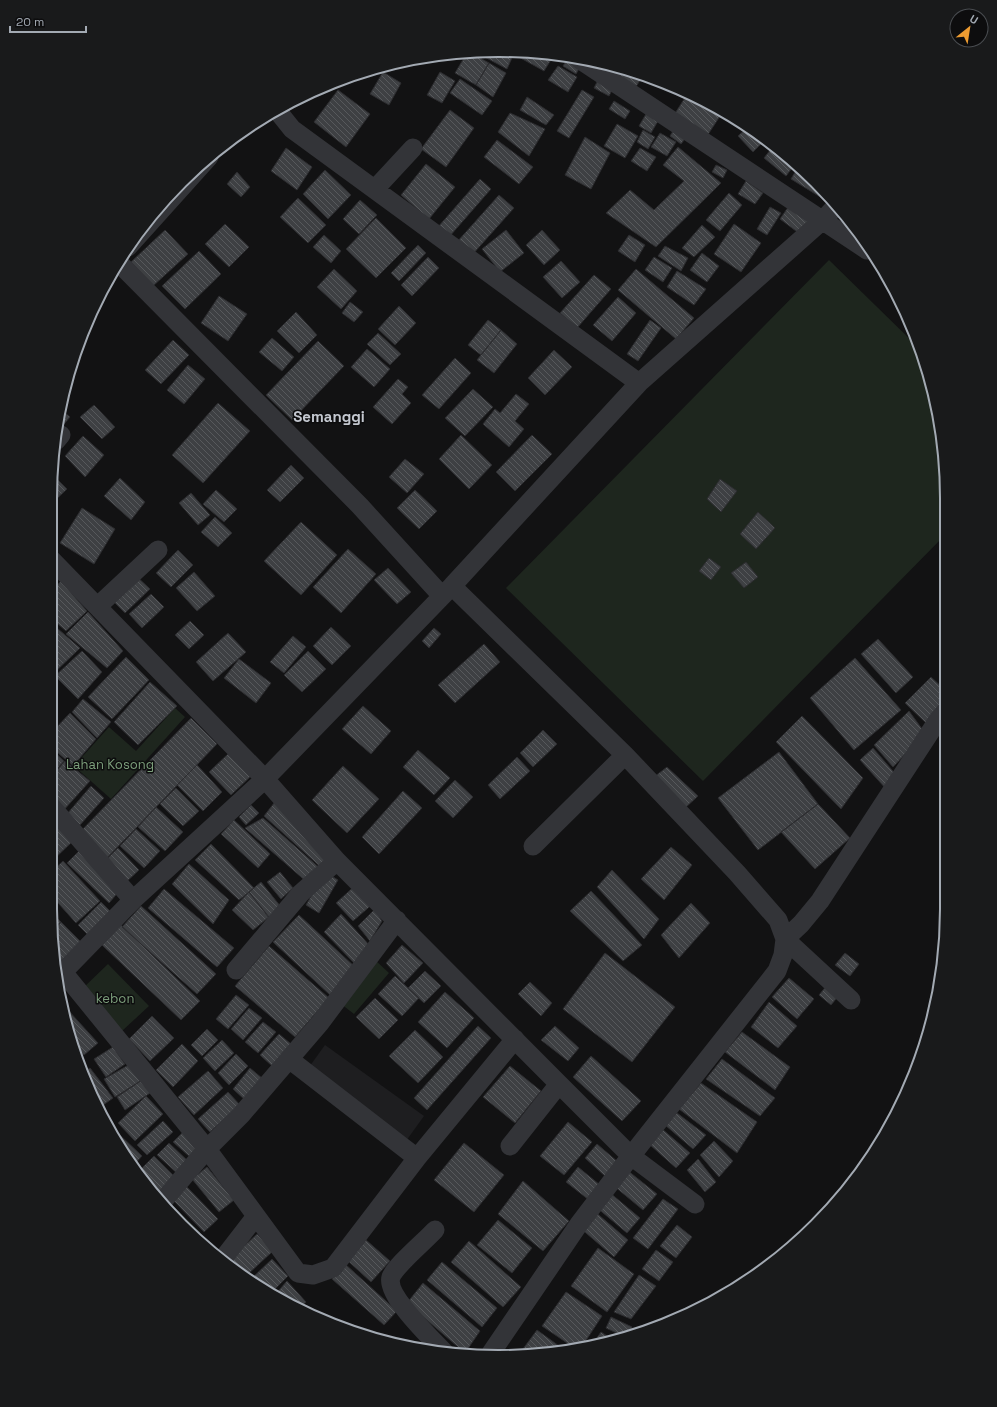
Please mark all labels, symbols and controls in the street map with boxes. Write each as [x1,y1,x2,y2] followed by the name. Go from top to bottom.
[10,8,86,34] scale bar
[949,8,989,48] north arrow
[967,11,981,27] text: U
[16,14,44,30] text: 20 m
[293,407,365,426] district label: Semanggi
[66,756,154,773] park label: Lahan Kosong
[96,990,134,1007] park label: kebon

